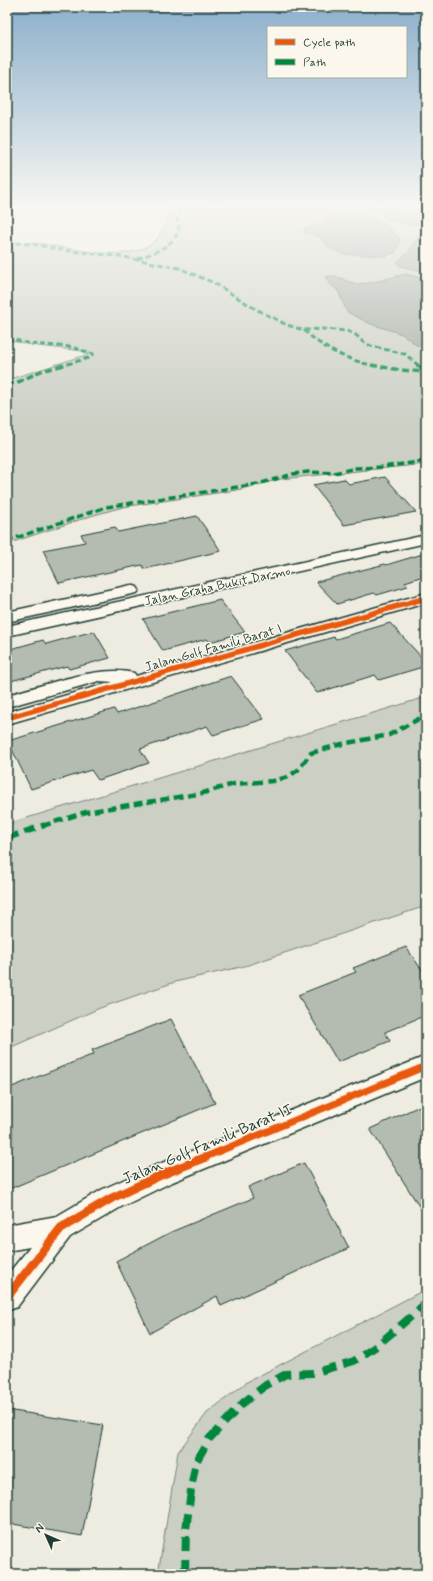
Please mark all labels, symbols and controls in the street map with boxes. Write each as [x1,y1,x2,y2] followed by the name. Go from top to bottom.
[267,26,407,78] legend
[303,35,355,51] text: Cycle path
[303,55,326,71] text: Path
[143,563,292,610] street label: Jalan Graha Bukit Darmo
[143,621,284,676] street label: Jalan Golf Famili Barat I
[119,1099,296,1190] street label: Jalan Golf Famili Barat II
[26,1515,66,1555] north arrow
[32,1521,47,1536] text: N

